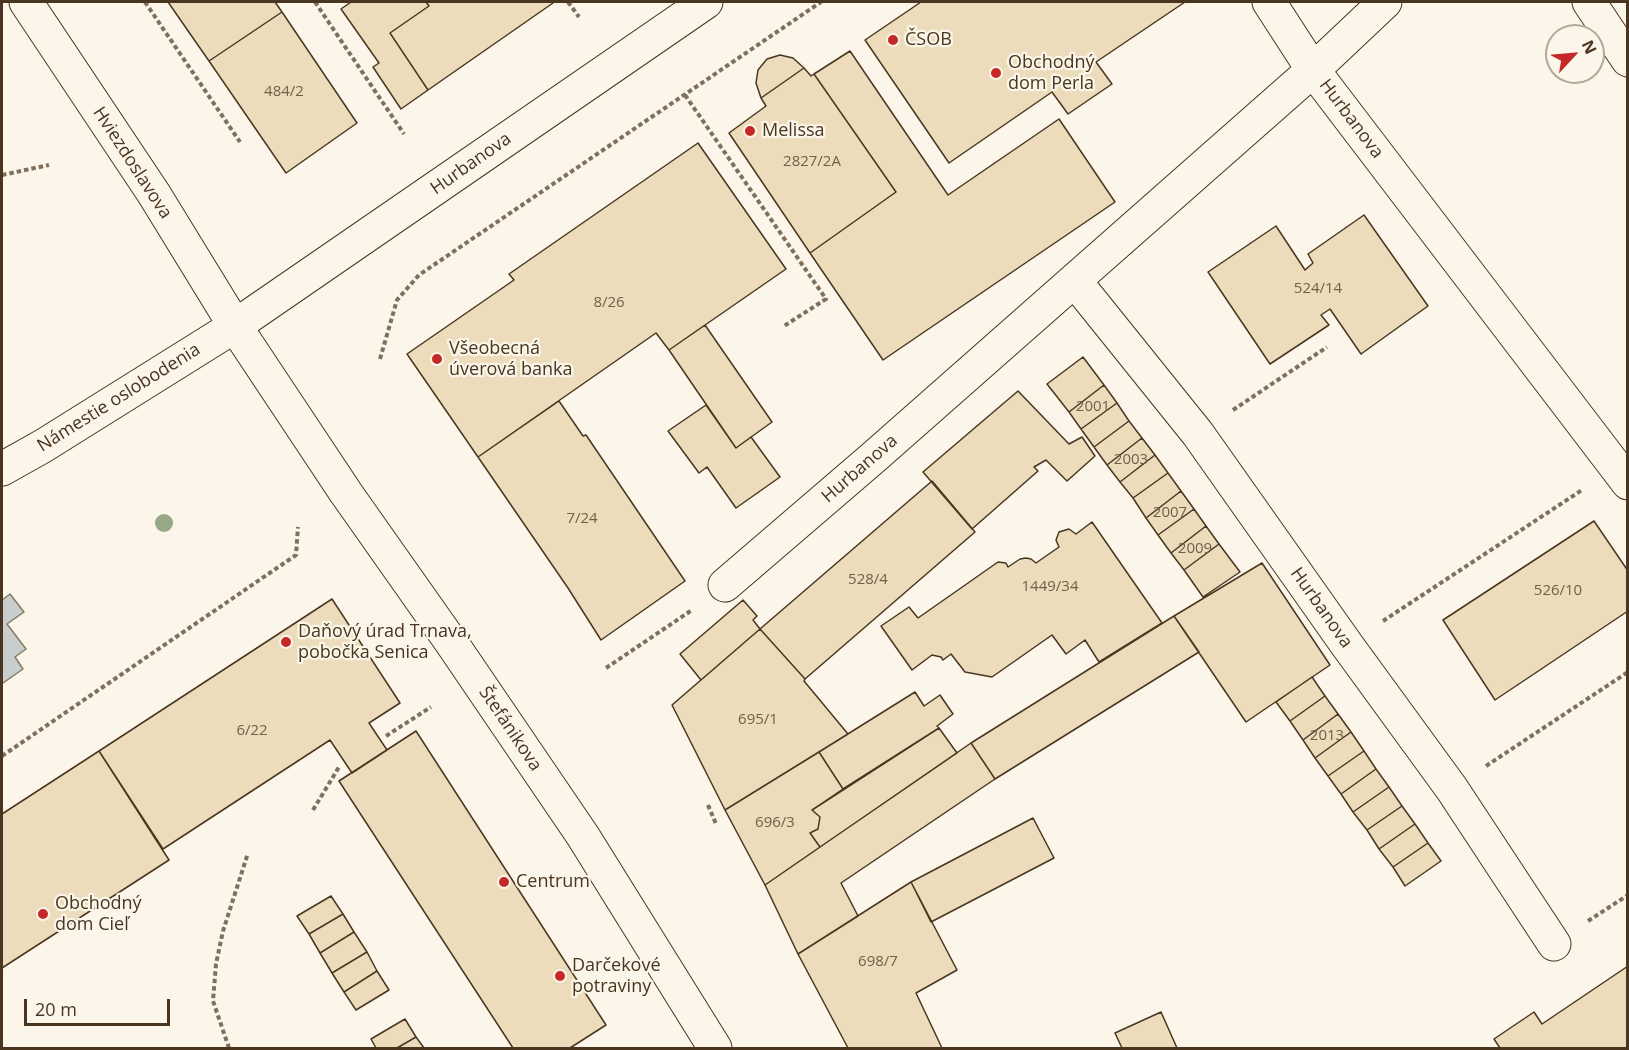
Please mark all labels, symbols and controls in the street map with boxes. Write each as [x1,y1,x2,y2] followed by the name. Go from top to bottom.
[1545,24,1605,84] north arrow
[905,29,952,51] place label: ČSOB
[886,33,900,47] marker: ČSOB
[1577,36,1602,58] text: N
[1008,52,1095,94] place label: Obchodný dom Perla
[989,66,1003,80] marker: Obchodný dom Perla
[1314,75,1388,163] street label: Hurbanova
[264,83,304,101] house number: 484/2
[88,103,176,223] street label: Hviezdoslavova
[762,120,825,142] place label: Melissa
[743,124,757,138] marker: Melissa
[426,128,516,200] street label: Hurbanova
[783,153,841,171] house number: 2827/2A
[1294,280,1342,298] house number: 524/14
[593,294,625,312] house number: 8/26
[449,338,573,380] place label: Všeobecná úverová banka
[34,339,204,457] street label: Námestie oslobodenia
[430,352,444,366] marker: Všeobecná úverová banka
[1076,398,1110,416] house number: 2001
[818,430,902,508] street label: Hurbanova
[1114,451,1148,469] house number: 2003
[1153,504,1187,522] house number: 2007
[566,510,598,528] house number: 7/24
[1178,540,1212,558] house number: 2009
[1285,563,1357,653] street label: Hurbanova
[848,571,888,589] house number: 528/4
[1022,578,1078,596] house number: 1449/34
[1534,582,1582,600] house number: 526/10
[298,621,472,664] place label: Daňový úrad Trnava, pobočka Senica
[279,635,293,649] marker: Daňový úrad Trnava, pobočka Senica
[474,683,546,775] street label: Štefánikova
[738,711,778,729] house number: 695/1
[236,722,268,740] house number: 6/22
[1310,727,1344,745] house number: 2013
[755,814,795,832] house number: 696/3
[516,871,590,893] place label: Centrum
[497,875,511,889] marker: Centrum
[55,893,142,936] place label: Obchodný dom Cieľ
[36,907,50,921] marker: Obchodný dom Cieľ
[858,953,898,971] house number: 698/7
[572,955,661,998] place label: Darčekové potraviny
[553,969,567,983] marker: Darčekové potraviny
[27,987,172,1025] scale bar
[35,997,77,1021] text: 20 m

